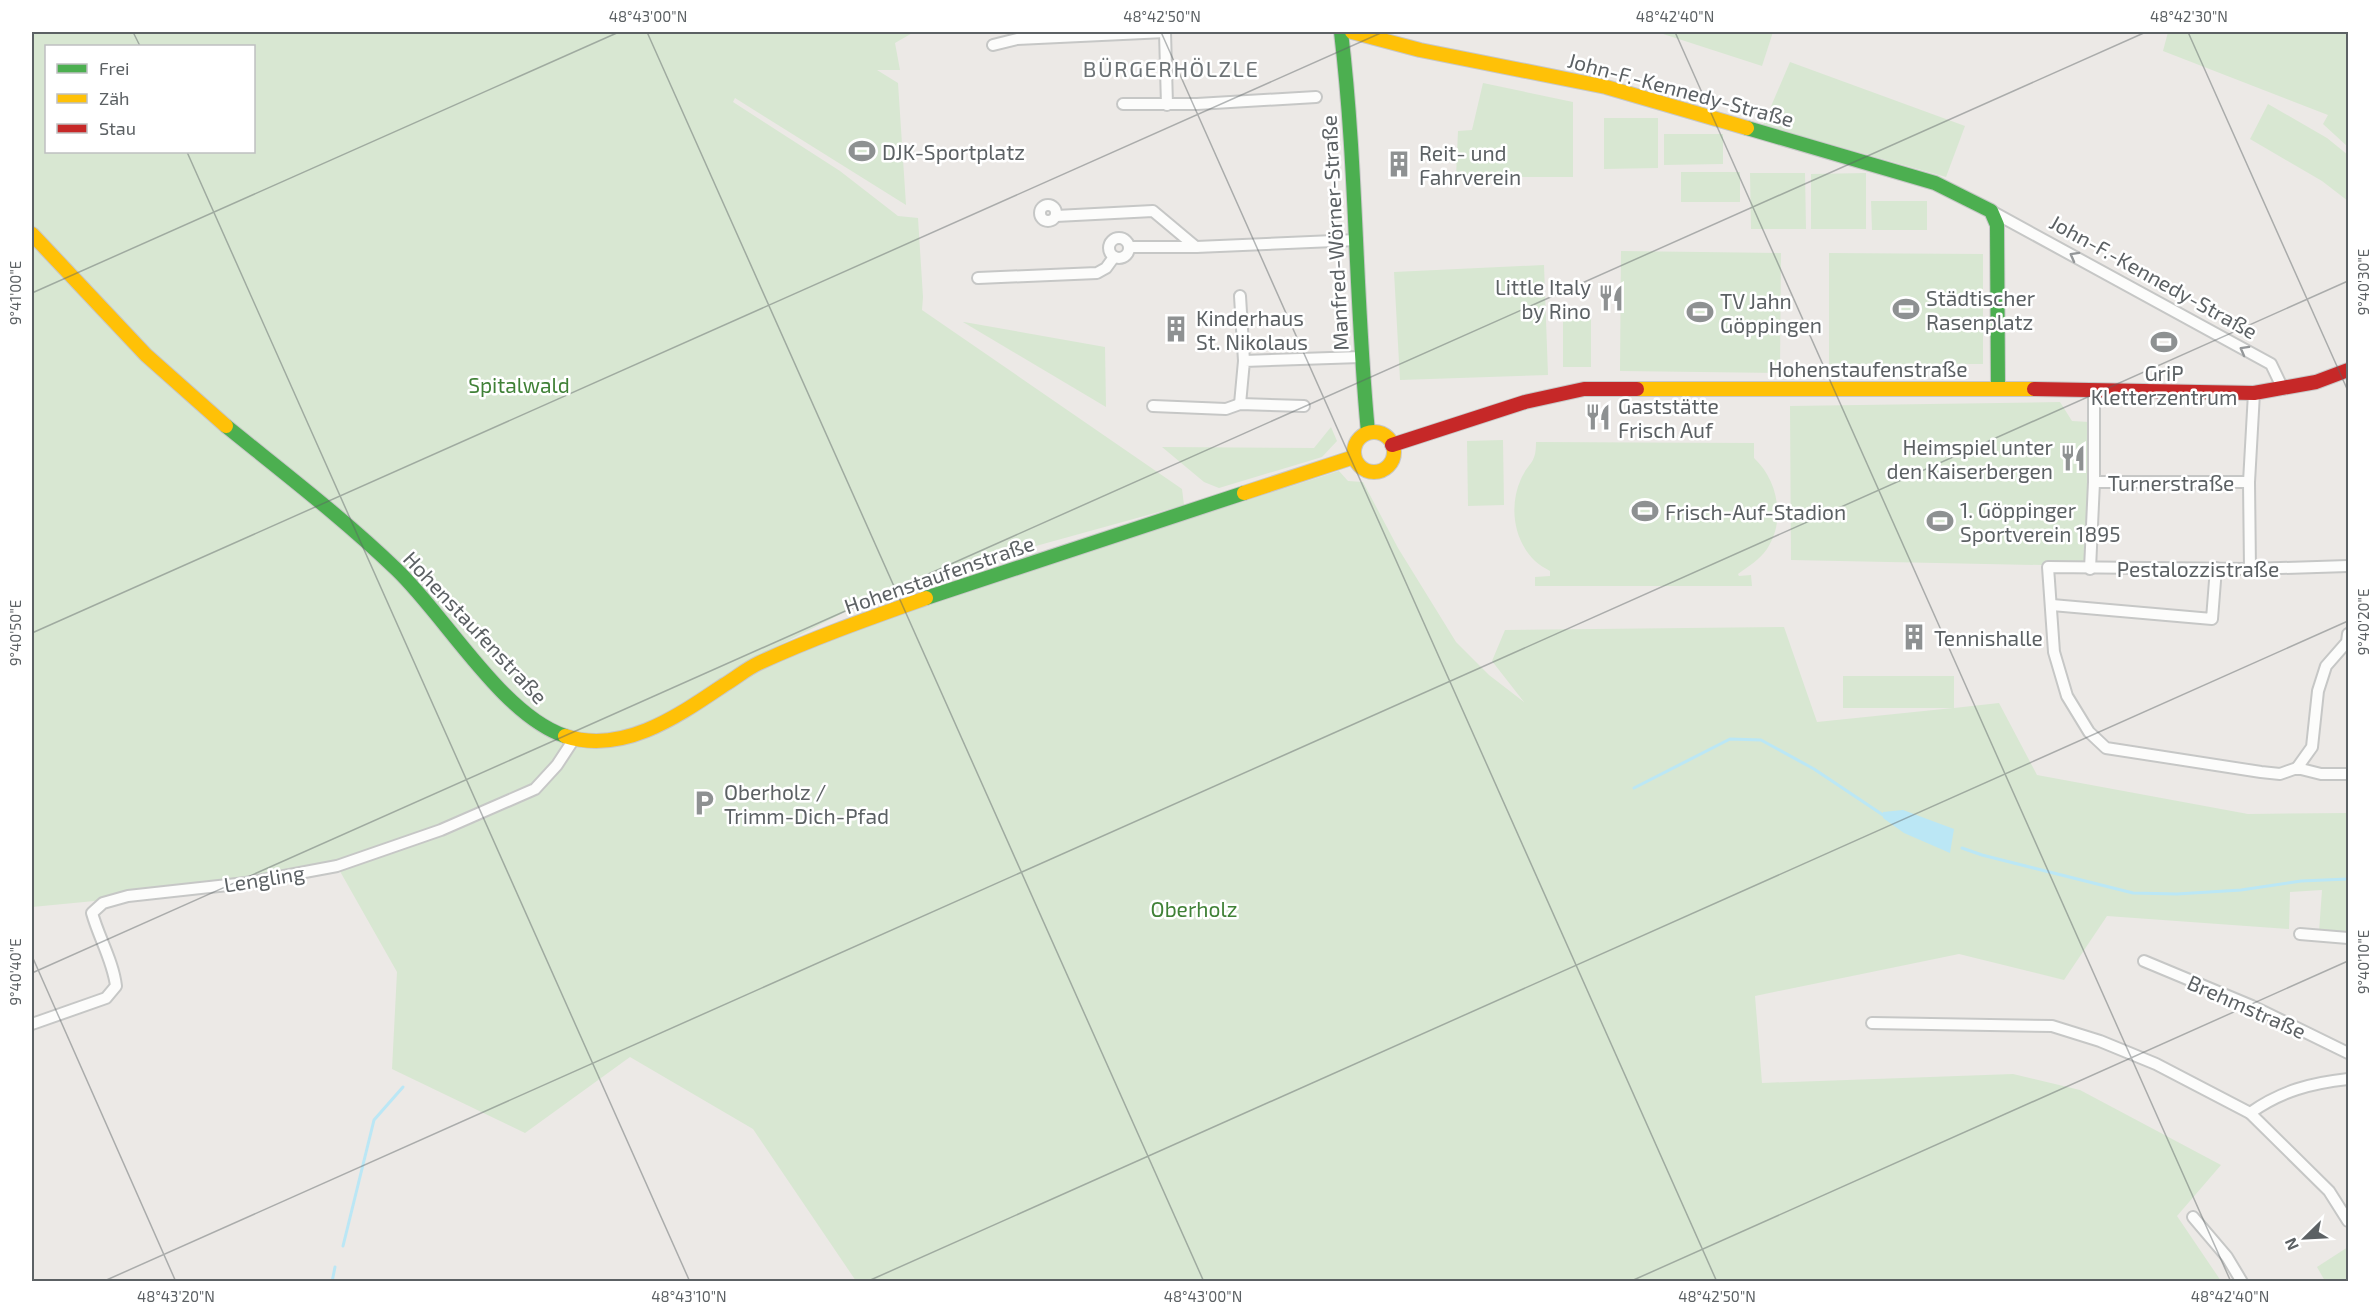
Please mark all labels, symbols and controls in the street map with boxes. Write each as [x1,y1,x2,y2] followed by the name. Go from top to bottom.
[609,7,687,25] text: 48°43'00"N
[1123,7,1201,25] text: 48°42'50"N
[1636,7,1714,25] text: 48°42'40"N
[2150,7,2228,25] text: 48°42'30"N
[45,45,255,153] legend
[1565,47,1797,131] street label: John-F.-Kennedy-Straße
[1083,55,1259,81] district label: BÜRGERHÖLZLE
[99,57,130,79] text: Frei
[99,87,130,109] text: Zäh
[1315,115,1353,351] street label: Manfred-Wörner-Straße
[99,117,136,139] text: Stau
[847,136,877,166] sports icon: DJK-Sportplatz
[882,139,1025,164] place label: DJK-Sportplatz
[1419,140,1521,189] place label: Reit- und Fahrverein
[1384,149,1414,179] building icon: Reit- und Fahrverein
[2046,209,2262,343] street label: John-F.-Kennedy-Straße
[2354,249,2372,315] text: 9°40'30"E
[2069,252,2080,263] one-way arrow
[6,261,24,325] text: 9°41'00"E
[1495,274,1591,323] place label: Little Italy by Rino
[1596,283,1626,313] restaurant icon: Little Italy by Rino
[1926,285,2036,334] place label: Städtischer Rasenplatz
[1720,288,1822,337] place label: TV Jahn Göppingen
[1891,294,1921,324] sports icon: Städtischer Rasenplatz
[1685,297,1715,327] sports icon: TV Jahn Göppingen
[1196,305,1308,354] place label: Kinderhaus St. Nikolaus
[1161,314,1191,344] building icon: Kinderhaus St. Nikolaus
[2149,327,2179,357] sports icon: GriP Kletterzentrum
[2240,345,2251,357] one-way arrow
[1768,356,1968,381] street label: Hohenstaufenstraße
[2091,360,2237,409] place label: GriP Kletterzentrum
[468,372,570,397] park label: Spitalwald
[1618,393,1719,442] place label: Gaststätte Frisch Auf
[1583,402,1613,432] restaurant icon: Gaststätte Frisch Auf
[1887,434,2054,483] place label: Heimspiel unter den Kaiserbergen
[2058,443,2088,473] restaurant icon: Heimspiel unter den Kaiserbergen
[2108,470,2234,495] street label: Turnerstraße
[1630,496,1660,526] sports icon: Frisch-Auf-Stadion
[1960,497,2120,546] place label: 1. Göppinger Sportverein 1895
[1665,499,1846,524] place label: Frisch-Auf-Stadion
[1925,506,1955,536] sports icon: 1. Göppinger Sportverein 1895
[841,530,1037,618] street label: Hohenstaufenstraße
[399,546,553,708] street label: Hohenstaufenstraße
[2117,556,2279,581] street label: Pestalozzistraße
[2354,589,2372,655] text: 9°40'20"E
[6,600,24,666] text: 9°40'50"E
[1899,622,1929,652] building icon: Tennishalle
[1934,625,2043,650] place label: Tennishalle
[724,779,889,828] place label: Oberholz / Trimm-Dich-Pfad
[689,788,719,818] parking icon: Oberholz / Trimm-Dich-Pfad
[222,859,306,897] street label: Lengling
[1151,896,1237,921] park label: Oberholz
[2354,930,2372,994] text: 9°40'10"E
[6,938,24,1006] text: 9°40'40"E
[2184,969,2310,1043] street label: Brehmstraße
[2275,1208,2335,1268] north arrow
[2280,1235,2302,1253] text: N
[137,1287,215,1305] text: 48°43'20"N
[651,1287,727,1305] text: 48°43'10"N
[1164,1287,1242,1305] text: 48°43'00"N
[1678,1287,1756,1305] text: 48°42'50"N
[2191,1287,2269,1305] text: 48°42'40"N

